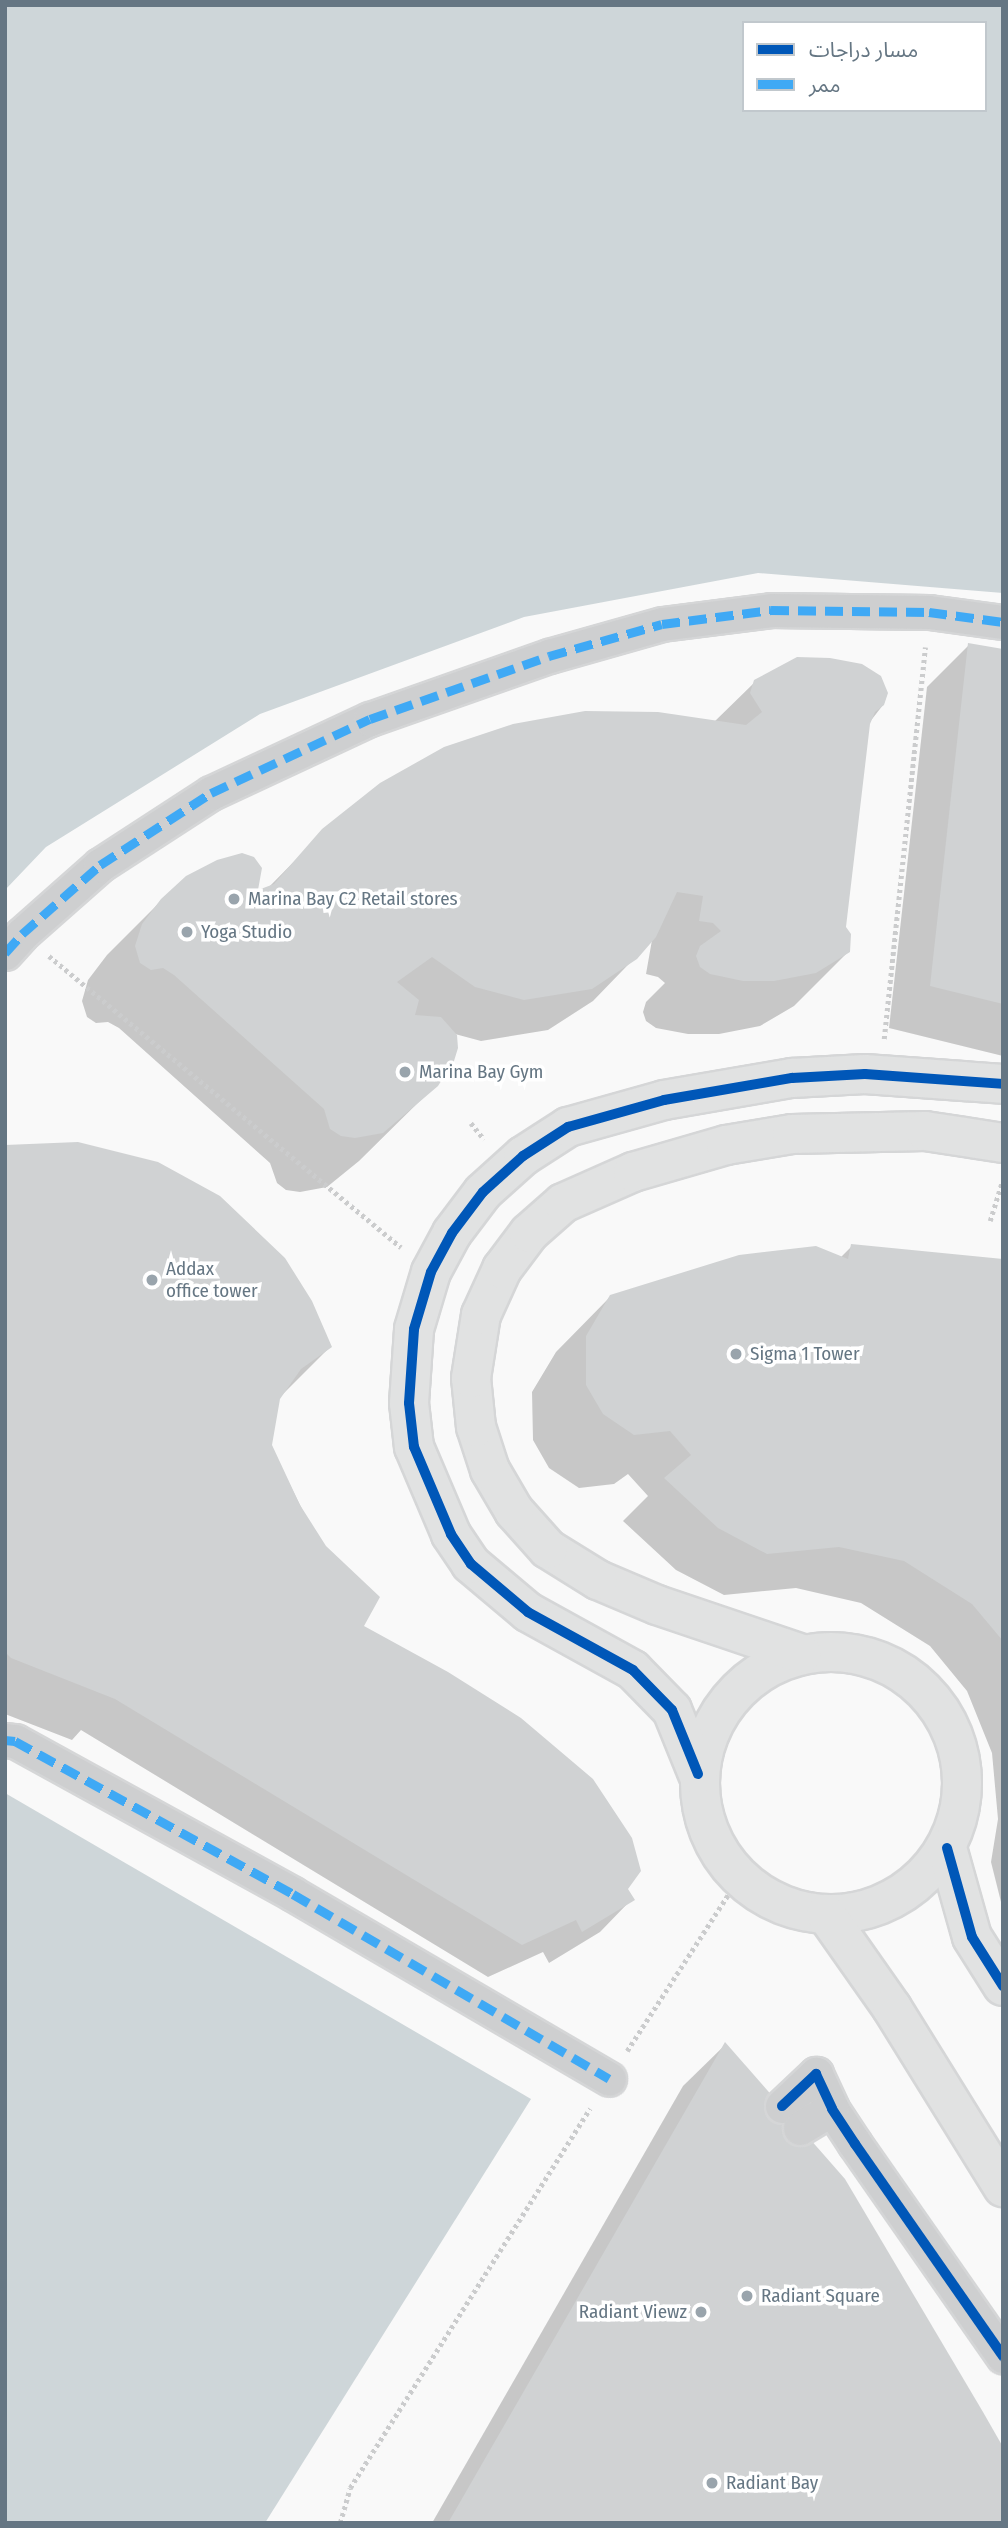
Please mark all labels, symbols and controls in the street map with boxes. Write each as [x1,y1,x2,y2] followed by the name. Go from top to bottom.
[742,21,987,112] legend
[809,37,918,63] text: مسار دراجات
[809,72,840,98] text: ممر
[248,888,458,910] place label: Marina Bay C2 Retail stores
[226,891,242,907] marker: Marina Bay C2 Retail stores
[201,921,292,943] place label: Yoga Studio
[179,924,195,940] marker: Yoga Studio
[419,1061,543,1083] place label: Marina Bay Gym
[397,1064,413,1080] marker: Marina Bay Gym
[166,1258,258,1302] place label: Addax office tower
[144,1272,160,1288] marker: Addax office tower
[750,1343,860,1365] place label: Sigma 1 Tower
[728,1346,744,1362] marker: Sigma 1 Tower
[761,2285,880,2307] place label: Radiant Square
[739,2288,755,2304] marker: Radiant Square
[579,2301,687,2323] place label: Radiant Viewz
[693,2304,709,2320] marker: Radiant Viewz
[726,2472,818,2494] place label: Radiant Bay
[704,2475,720,2491] marker: Radiant Bay

